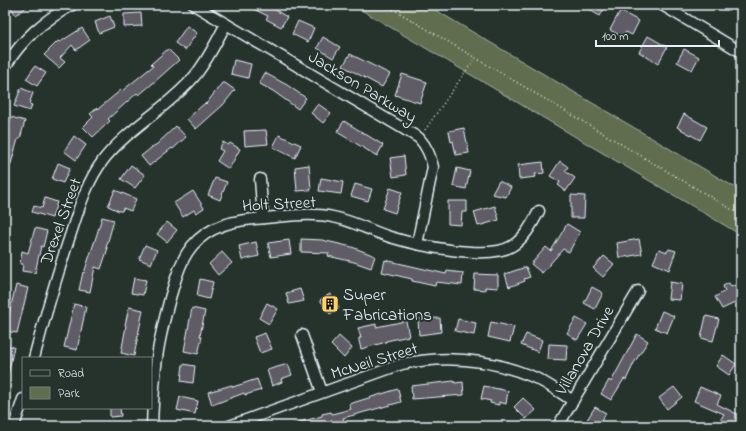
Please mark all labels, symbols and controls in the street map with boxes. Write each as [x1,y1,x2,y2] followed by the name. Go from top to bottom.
[596,22,719,48] scale bar
[602,28,629,46] text: 100 m
[303,45,421,131] street label: Jackson Parkway
[34,174,89,269] street label: Drexel Street
[242,190,317,219] street label: Holt Street
[342,283,432,328] place label: Super Fabrications
[320,294,340,314] building icon: Super Fabrications
[549,301,621,401] street label: Villanova Drive
[328,336,421,387] street label: McNeil Street
[22,357,152,409] legend
[58,365,84,383] text: Road
[58,385,80,403] text: Park

